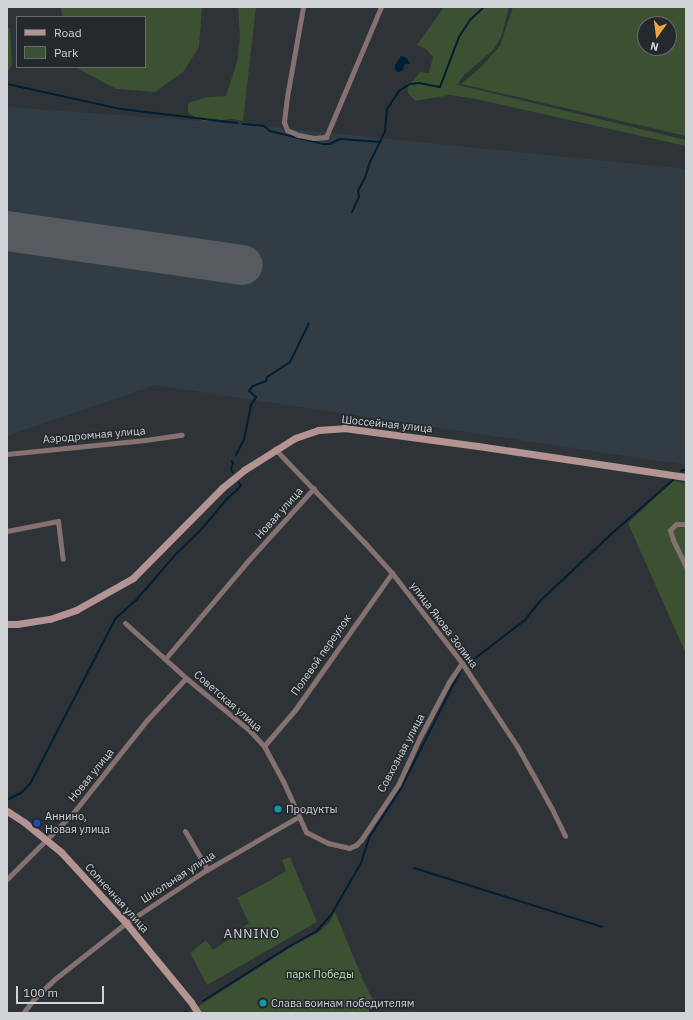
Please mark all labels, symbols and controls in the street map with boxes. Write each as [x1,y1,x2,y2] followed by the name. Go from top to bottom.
[16,16,146,68] legend
[637,16,677,56] north arrow
[54,25,82,40] text: Road
[649,39,660,54] text: N
[54,45,78,60] text: Park
[341,413,433,435] street label: Шоссейная улица
[42,424,146,446] street label: Аэродромная улица
[252,484,306,542] street label: Новая улица
[407,579,481,671] street label: улица Якова Золина
[288,612,354,698] street label: Полевой переулок
[191,668,265,734] street label: Советская улица
[375,711,427,795] street label: Совхозная улица
[65,746,117,804] street label: Новая улица
[286,802,337,816] place label: Продукты
[273,804,283,814] marker: Продукты
[45,810,110,836] place label: Аннино, Новая улица
[32,818,42,828] marker: Аннино, Новая улица
[138,848,218,906] street label: Школьная улица
[82,861,152,935] street label: Солнечная улица
[224,926,280,942] district label: ANNINO
[286,967,354,981] park label: парк Победы
[18,978,106,1004] scale bar
[23,985,58,1000] text: 100 m
[271,996,414,1010] place label: Слава воинам победителям
[258,998,268,1008] marker: Слава воинам победителям

